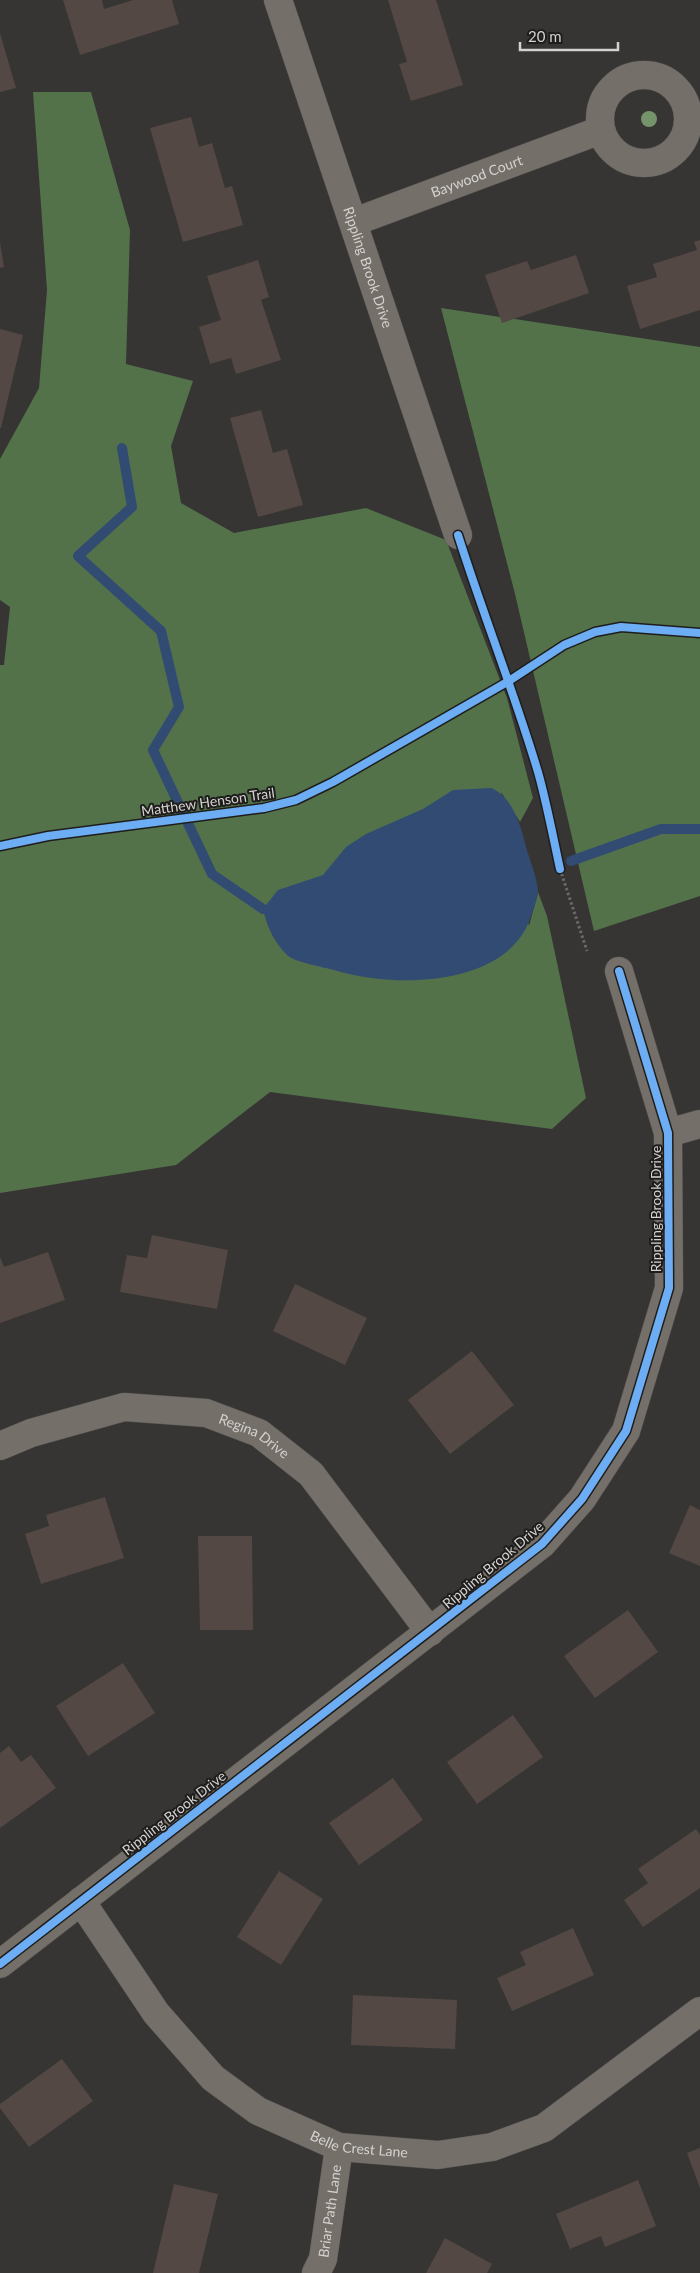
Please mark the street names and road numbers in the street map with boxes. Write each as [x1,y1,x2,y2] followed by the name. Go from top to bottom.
[428,151,525,201] street label: Baywood Court
[340,204,397,330] street label: Rippling Brook Drive
[140,784,276,819] street label: Matthew Henson Trail
[647,1146,664,1272] street label: Rippling Brook Drive
[217,1410,293,1462] street label: Regina Drive
[439,1517,547,1612] street label: Rippling Brook Drive
[119,1767,229,1858] street label: Rippling Brook Drive
[308,2126,409,2161] street label: Belle Crest Lane
[314,2164,344,2259] street label: Briar Path Lane

